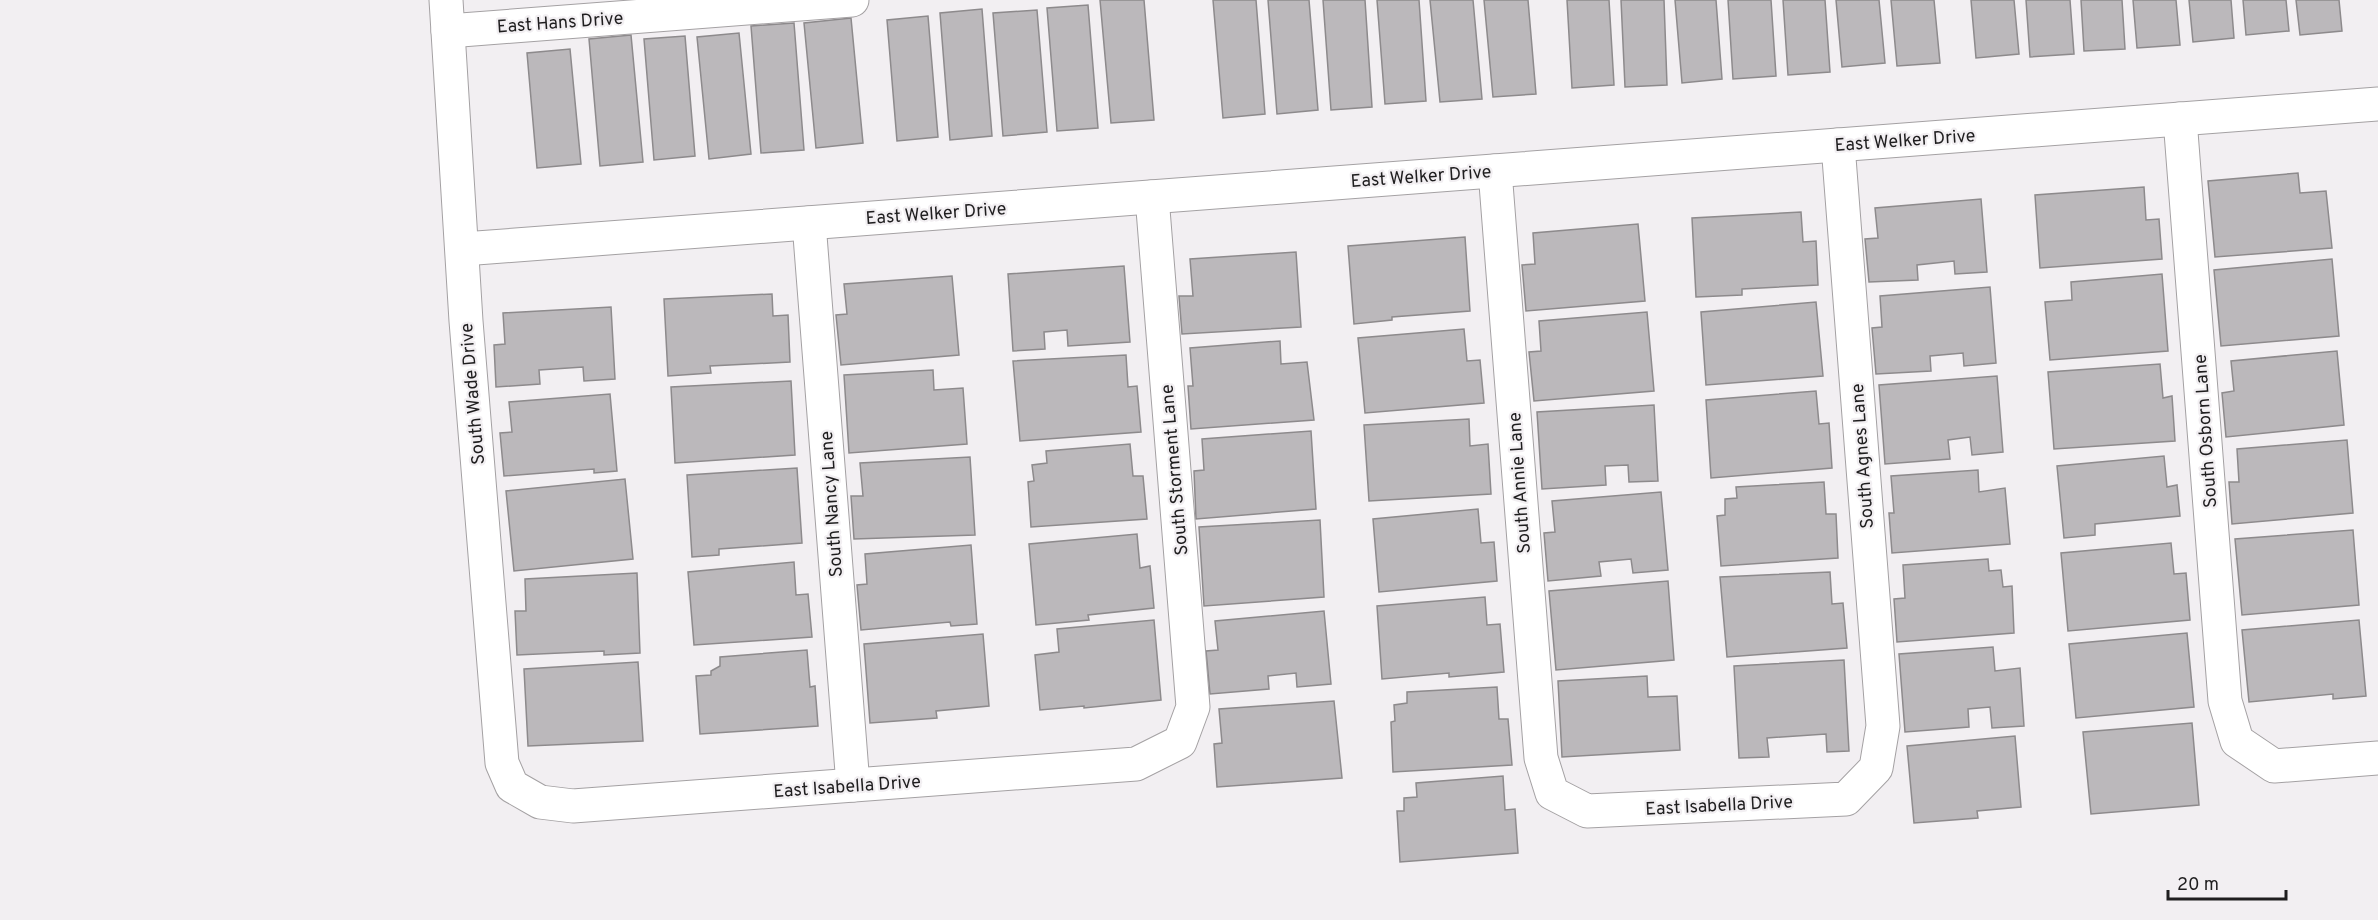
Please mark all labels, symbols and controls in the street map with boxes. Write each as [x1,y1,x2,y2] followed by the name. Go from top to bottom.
[496,8,624,39] street label: East Hans Drive
[1834,125,1976,158] street label: East Welker Drive
[1350,161,1492,194] street label: East Welker Drive
[865,198,1007,231] street label: East Welker Drive
[456,322,491,466] street label: South Wade Drive
[2190,353,2223,509] street label: South Osborn Lane
[1157,383,1194,556] street label: South Storment Lane
[1847,383,1880,529] street label: South Agnes Lane
[1504,411,1537,554] street label: South Annie Lane
[816,430,849,578] street label: South Nancy Lane
[773,771,922,804] street label: East Isabella Drive
[1645,791,1793,822] street label: East Isabella Drive
[2168,863,2286,901] scale bar
[2177,874,2219,897] text: 20 m

